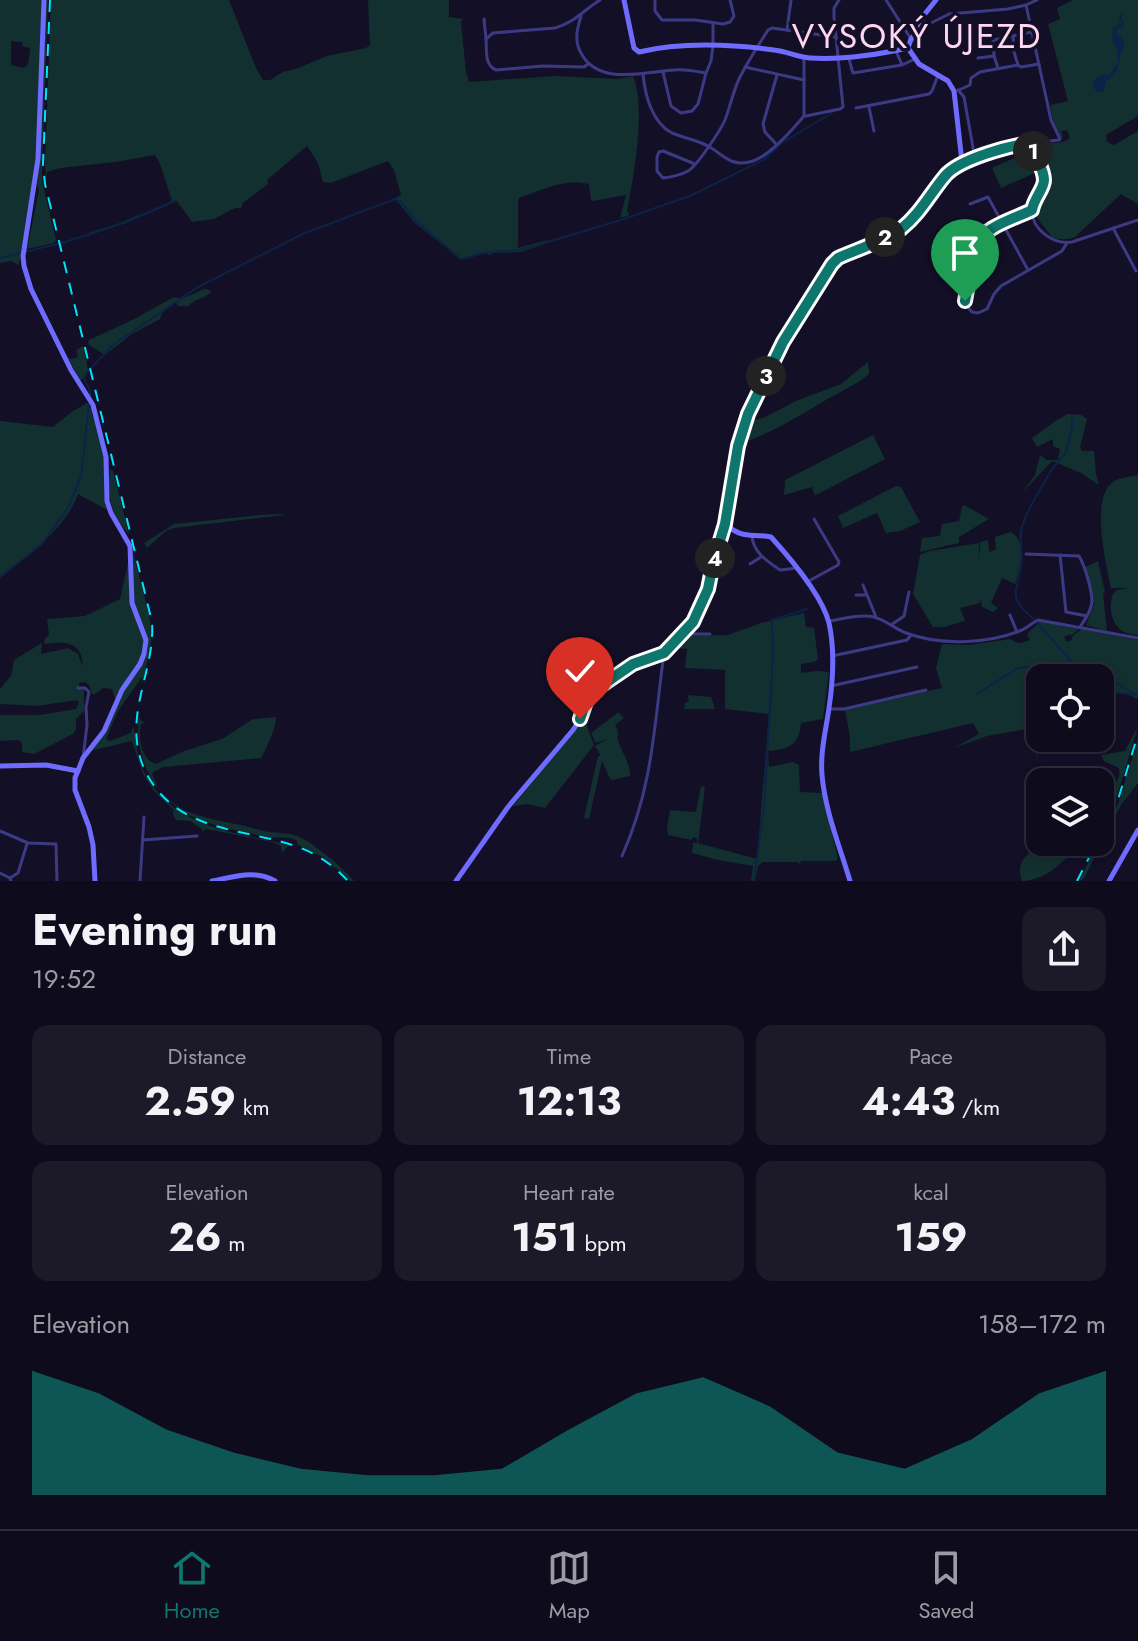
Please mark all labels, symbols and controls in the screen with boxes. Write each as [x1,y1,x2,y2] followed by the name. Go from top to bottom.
[792,12,1042,61] district label: VYSOKÝ ÚJEZD
[1013,131,1053,171] pin: 1
[1027,135,1039,167] text: 1
[865,217,905,257] pin: 2
[931,219,999,301] pin
[878,221,892,253] text: 2
[943,231,987,275] icon: arrive
[746,356,786,396] pin: 3
[759,360,773,392] text: 3
[695,538,735,578] pin: 4
[707,542,723,574] text: 4
[546,637,614,719] pin
[558,649,602,693] icon: check
[1026,664,1114,856] map controls
[1026,664,1114,752] button: locate
[1026,768,1114,856] button: layers
[32,898,278,962] text: Evening run
[1022,907,1106,991] button: share
[32,960,96,998] text: 19:52
[168,1040,246,1072] text: Distance
[547,1040,591,1072] text: Time
[909,1040,953,1072] text: Pace
[144,1072,236,1130] text: 2.59
[517,1072,621,1130] text: 12:13
[862,1072,955,1130] text: 4:43
[236,1091,270,1123] text: km
[955,1091,1000,1123] text: /km
[166,1176,248,1208] text: Elevation
[523,1176,615,1208] text: Heart rate
[913,1176,949,1208] text: kcal
[169,1208,222,1266] text: 26
[511,1208,578,1266] text: 151
[895,1208,967,1266] text: 159
[222,1227,245,1259] text: m
[578,1227,627,1259] text: bpm
[32,1305,130,1343] text: Elevation
[978,1305,1106,1343] text: 158–172 m
[164,1546,220,1626] tab: Home
[547,1546,591,1626] tab: Map
[919,1546,974,1626] tab: Saved

